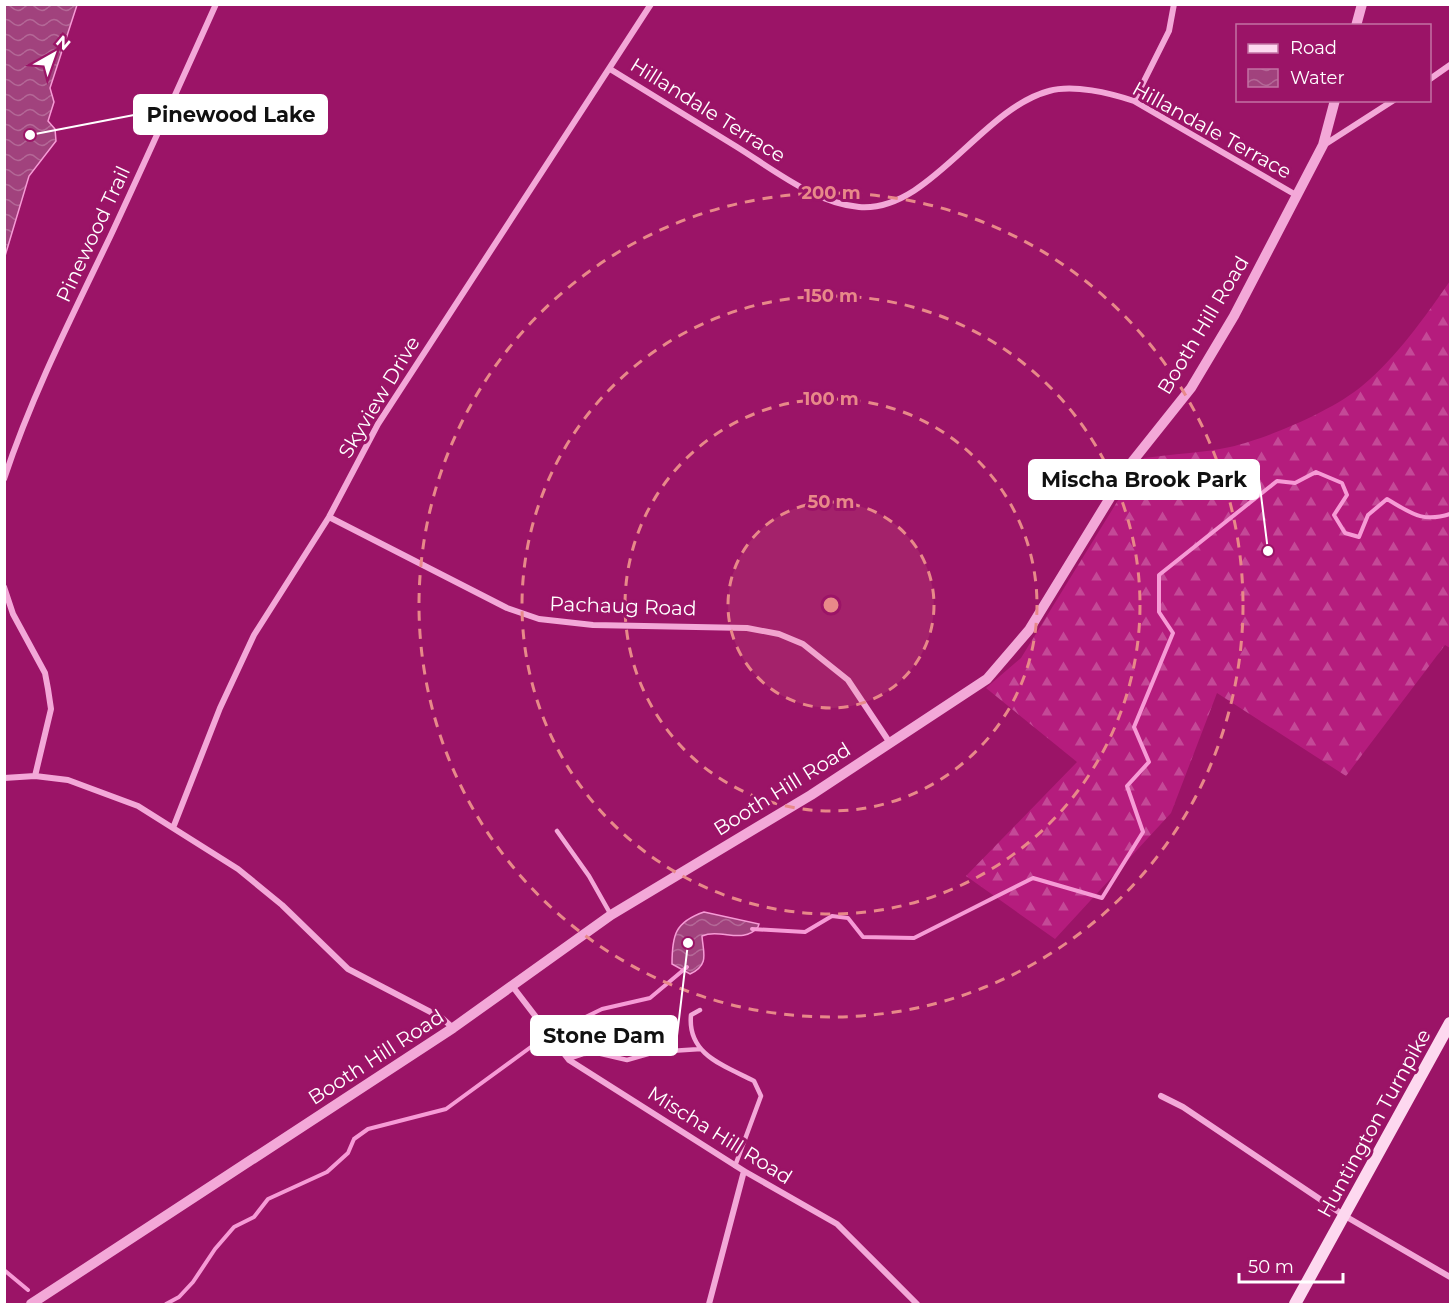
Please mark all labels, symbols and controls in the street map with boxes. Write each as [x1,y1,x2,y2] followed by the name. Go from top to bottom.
[24,24,84,84] north arrow
[1236,24,1431,102] legend
[52,31,74,54] text: N
[1290,37,1337,59] text: Road
[626,53,790,167] street label: Hillandale Terrace
[1290,67,1345,89] text: Water
[1128,76,1296,184] street label: Hillandale Terrace
[134,95,327,134] callout: Pinewood Lake
[147,102,315,127] text: Pinewood Lake
[51,162,135,306] street label: Pinewood Trail
[801,182,861,204] text: 200 m
[1152,252,1254,398] street label: Booth Hill Road
[804,285,858,307] text: 150 m
[333,332,425,462] street label: Skyview Drive
[803,388,859,410] text: 100 m
[1029,460,1259,499] callout: Mischa Brook Park
[1041,467,1247,492] text: Mischa Brook Park
[808,491,854,513] text: 50 m
[549,591,697,621] street label: Pachaug Road
[821,595,841,615] centre of rings
[709,737,855,841] street label: Booth Hill Road
[304,1004,448,1110] street label: Booth Hill Road
[531,1016,677,1055] callout: Stone Dam
[543,1023,665,1048] text: Stone Dam
[1312,1025,1436,1221] street label: Huntington Turnpike
[643,1081,797,1189] street label: Mischa Hill Road
[1239,1246,1342,1284] scale bar
[1248,1256,1294,1278] text: 50 m

